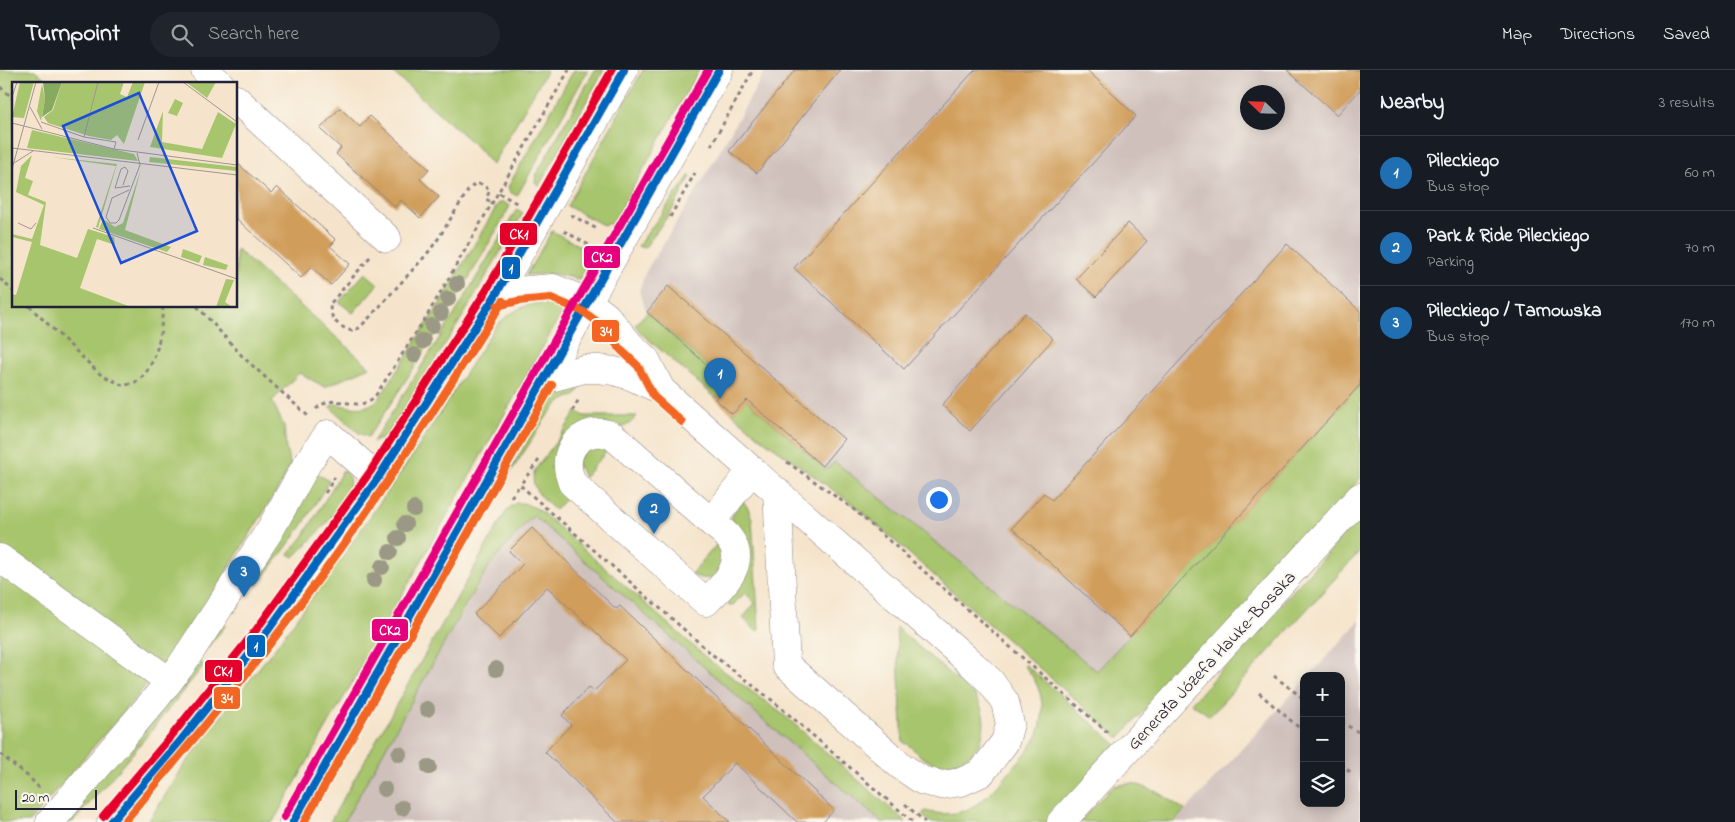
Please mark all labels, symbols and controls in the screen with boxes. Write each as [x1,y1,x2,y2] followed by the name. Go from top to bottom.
[150,12,500,57] search box
[25,17,120,52] text: Turnpoint
[168,21,196,49] icon: search
[208,21,299,48] text: Search here
[1502,22,1532,48] text: Map
[1560,22,1635,48] text: Directions
[1663,22,1710,48] text: Saved
[12,82,238,308] inset map
[1240,85,1285,130] north arrow
[1380,88,1444,118] text: Nearby
[1659,91,1715,115] text: 3 results
[1427,148,1499,175] text: Pileckiego
[1393,161,1399,185] text: 1
[1685,161,1715,185] text: 60 m
[1427,175,1490,199] text: Bus stop
[499,222,538,246] line badge: CK1
[1427,223,1590,250] text: Park & Ride Pileckiego
[510,225,529,246] text: CK1
[1392,236,1400,260] text: 2
[1685,236,1715,260] text: 70 m
[583,245,621,269] line badge: CK2
[591,248,613,269] text: CK2
[1427,250,1474,274] text: Parking
[501,256,521,280] line badge: 1
[509,259,514,280] text: 1
[1427,298,1602,325] text: Pileckiego / Tarnowska
[1393,311,1399,335] text: 3
[1680,311,1715,335] text: 170 m
[591,319,620,343] line badge: 34
[599,322,612,343] text: 34
[1427,325,1490,349] text: Bus stop
[704,358,736,399] pin: 1
[926,487,952,513] your location
[638,493,670,534] pin: 2
[228,556,260,597] pin: 3
[1122,566,1303,757] street label: Generała Józefa Hauke-Bosaka
[371,618,409,642] line badge: CK2
[379,621,401,642] text: CK2
[246,634,266,658] line badge: 1
[254,637,259,658] text: 1
[204,659,243,683] line badge: CK1
[214,662,233,683] text: CK1
[1300,672,1345,807] map controls
[1300,672,1345,717] button: +
[213,686,241,710] line badge: 34
[220,689,233,710] text: 34
[1300,717,1345,762] button: −
[1300,762,1345,807] button: layers
[15,787,98,810] scale bar
[22,788,49,809] text: 20 m

